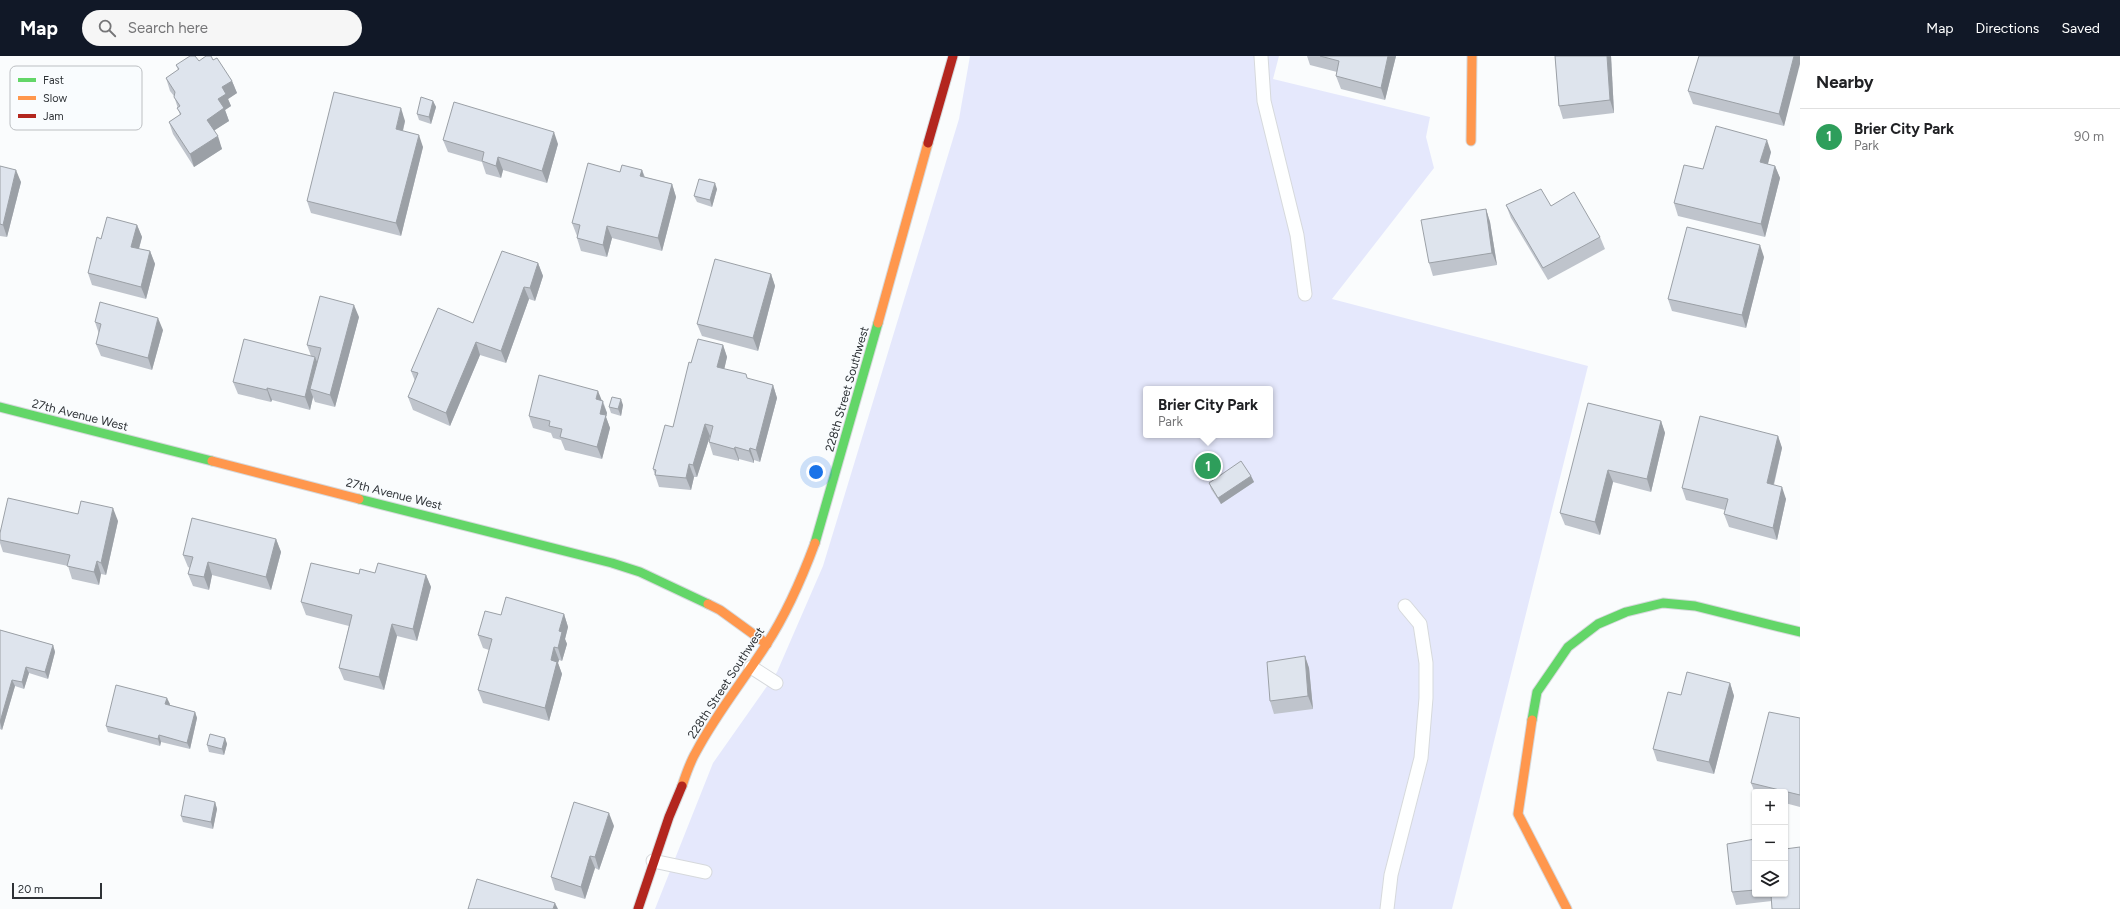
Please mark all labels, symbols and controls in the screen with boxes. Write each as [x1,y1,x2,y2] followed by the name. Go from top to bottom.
[82,10,362,46] search box
[20,17,58,40] text: Map
[96,17,118,39] icon: search
[128,19,208,37] text: Search here
[1926,20,1954,37] text: Map
[1976,20,2039,37] text: Directions
[2061,20,2100,37] text: Saved
[10,66,142,130] legend
[1816,72,1874,92] text: Nearby
[43,74,64,87] text: Fast
[43,92,67,105] text: Slow
[43,110,64,123] text: Jam
[1854,120,1954,138] text: Brier City Park
[1826,129,1832,144] text: 1
[2074,129,2104,144] text: 90 m
[1854,138,1879,153] text: Park
[822,324,872,453] street label: 228th Street Southwest
[1143,386,1273,438] popup
[30,396,130,434] street label: 27th Avenue West
[1158,396,1258,414] text: Brier City Park
[1158,414,1183,429] text: Park
[1195,451,1221,481] pin: 1
[806,462,826,482] your location
[344,475,444,513] street label: 27th Avenue West
[685,624,767,741] street label: 228th Street Southwest
[1752,789,1788,897] map controls
[1752,789,1788,825] button: +
[1752,825,1788,861] button: −
[1752,861,1788,897] button: layers
[12,881,102,900] scale bar
[18,883,43,896] text: 20 m

